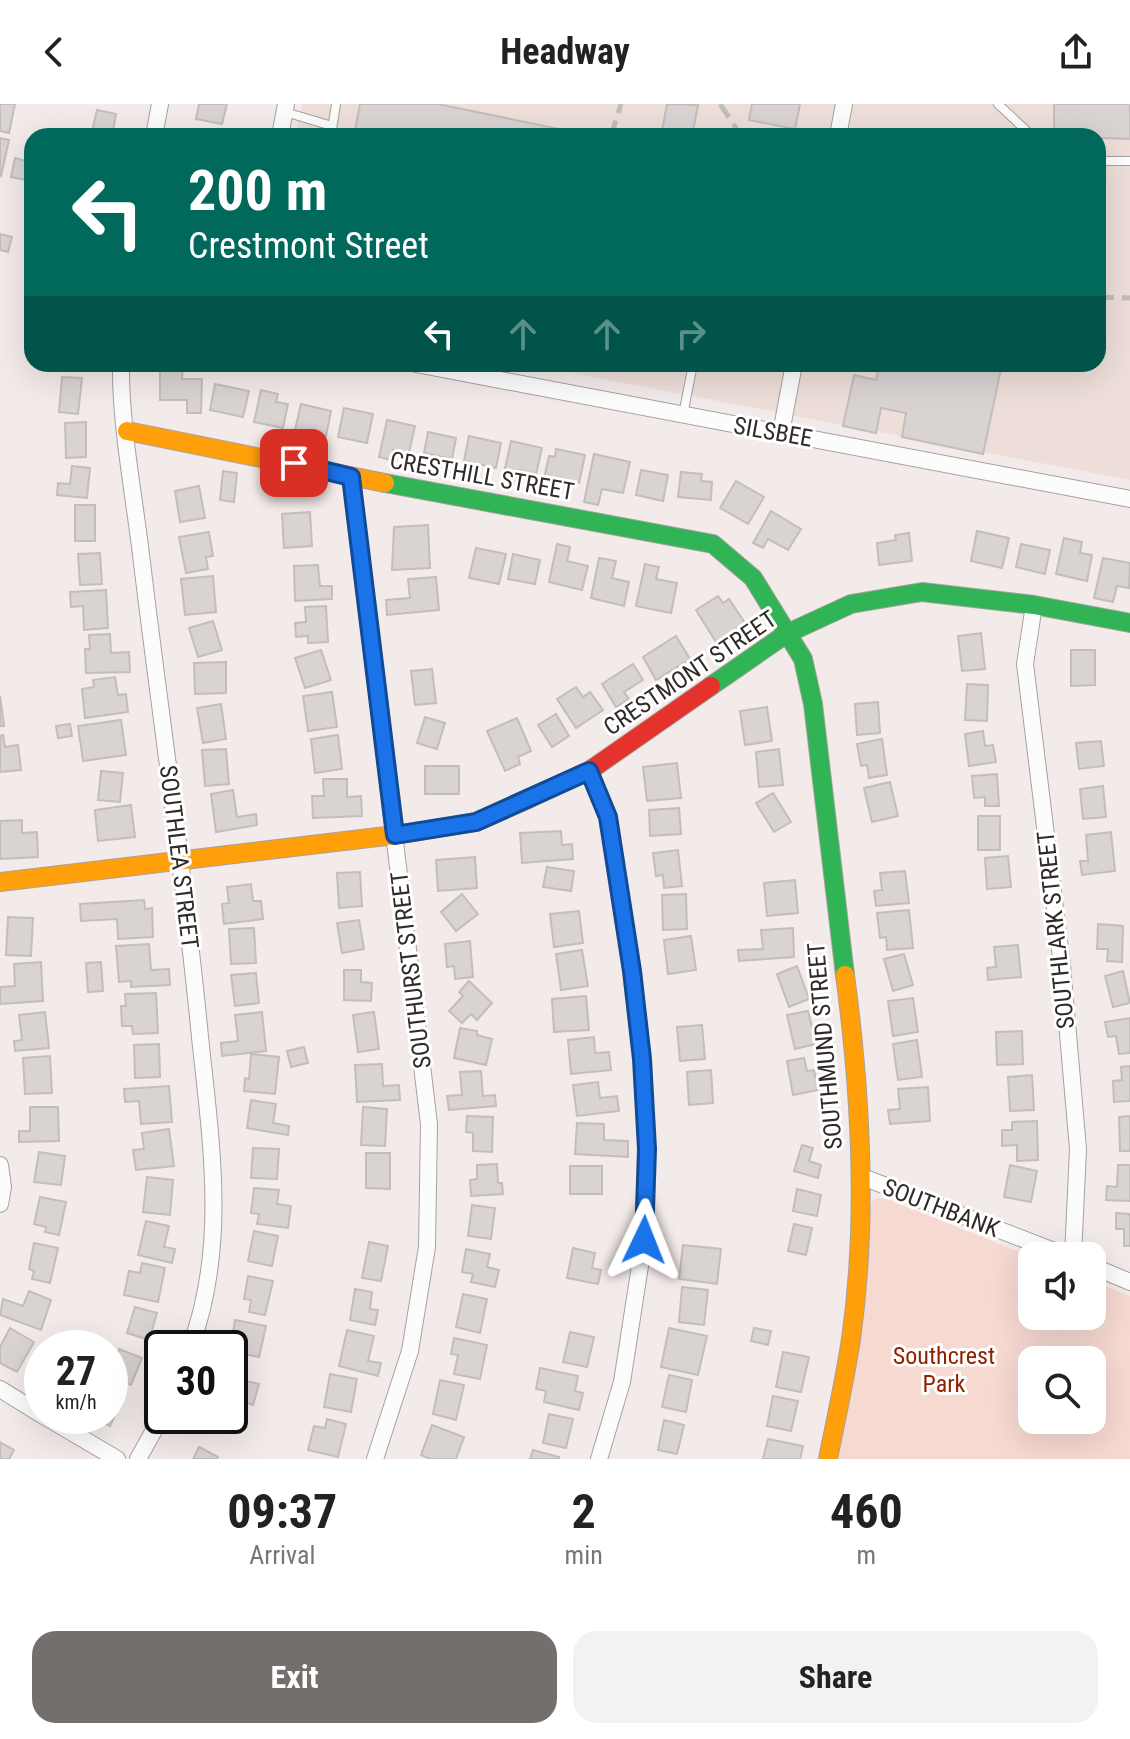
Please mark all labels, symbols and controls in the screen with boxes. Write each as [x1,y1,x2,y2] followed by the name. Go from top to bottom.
[32,30,76,74] icon: back
[1054,30,1098,74] icon: share
[500,31,630,73] text: Headway
[188,158,327,224] text: 200 m
[56,160,160,264] icon: left
[188,225,429,267] text: Crestmont Street
[417,312,461,356] icon: left
[501,312,545,356] icon: ahead
[585,312,629,356] icon: ahead
[669,312,713,356] icon: right
[732,411,815,453] street label: SILSBEE
[260,429,328,497] pin
[272,441,316,485] icon: arrive
[388,446,576,506] street label: CRESTHILL STREET
[598,605,782,741] street label: CRESTMONT STREET
[154,764,204,950] street label: SOUTHLEA STREET
[1032,830,1080,1030] street label: SOUTHLARK STREET
[385,870,437,1070] street label: SOUTHURST STREET
[802,941,848,1151] street label: SOUTHMUND STREET
[879,1173,1003,1243] street label: SOUTHBANK
[602,1198,686,1282] position arrow
[1018,1242,1106,1434] map controls
[1018,1242,1106,1330] button: sound
[144,1330,248,1434] speed limit sign: 30
[893,1342,995,1398] park label: Southcrest Park
[1018,1346,1106,1434] button: search
[56,1348,96,1395] text: 27
[55,1390,97,1414] text: km/h
[227,1483,337,1540] text: 09:37
[572,1483,596,1540] text: 2
[830,1483,903,1540] text: 460
[249,1540,315,1570] text: Arrival
[565,1540,603,1570] text: min
[857,1540,876,1570] text: m
[32,1631,557,1723] button: Exit
[573,1631,1098,1723] button: Share

